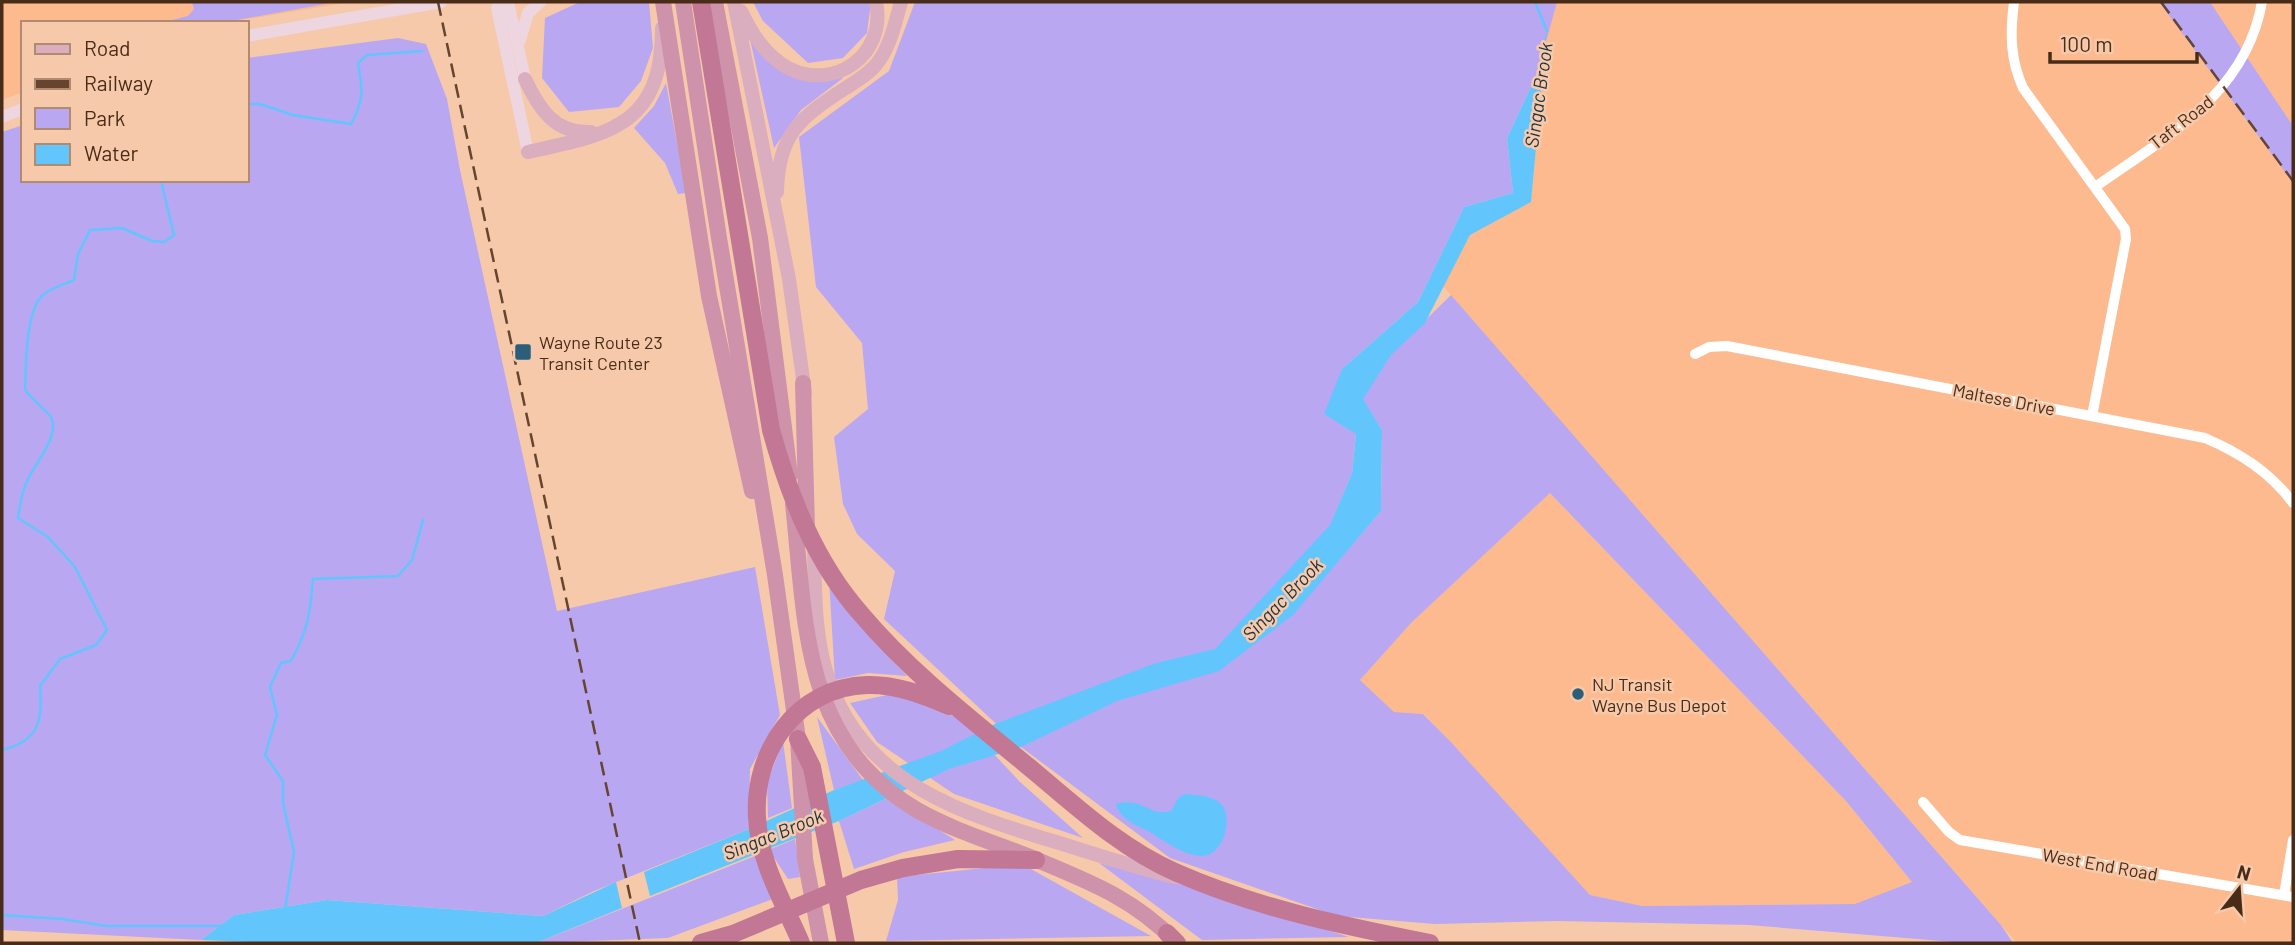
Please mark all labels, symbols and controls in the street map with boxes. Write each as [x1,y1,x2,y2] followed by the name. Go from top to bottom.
[21,21,248,182] legend
[2050,21,2197,65] scale bar
[2060,31,2113,56] text: 100 m
[84,35,130,60] text: Road
[1519,40,1557,149] water label: Singac Brook
[84,70,153,95] text: Railway
[2144,90,2218,154] street label: Taft Road
[84,105,125,130] text: Park
[84,140,139,165] text: Water
[539,331,663,374] place label: Wayne Route 23 Transit Center
[513,342,533,362] marker: Wayne Route 23 Transit Center
[1951,378,2057,420] street label: Maltese Drive
[1237,552,1328,645] water label: Singac Brook
[1592,673,1727,716] place label: NJ Transit Wayne Bus Depot
[1570,686,1586,702] marker: NJ Transit Wayne Bus Depot
[720,803,827,865] water label: Singac Brook
[2041,843,2159,885] street label: West End Road
[2204,854,2274,924] north arrow
[2235,859,2254,885] text: N

